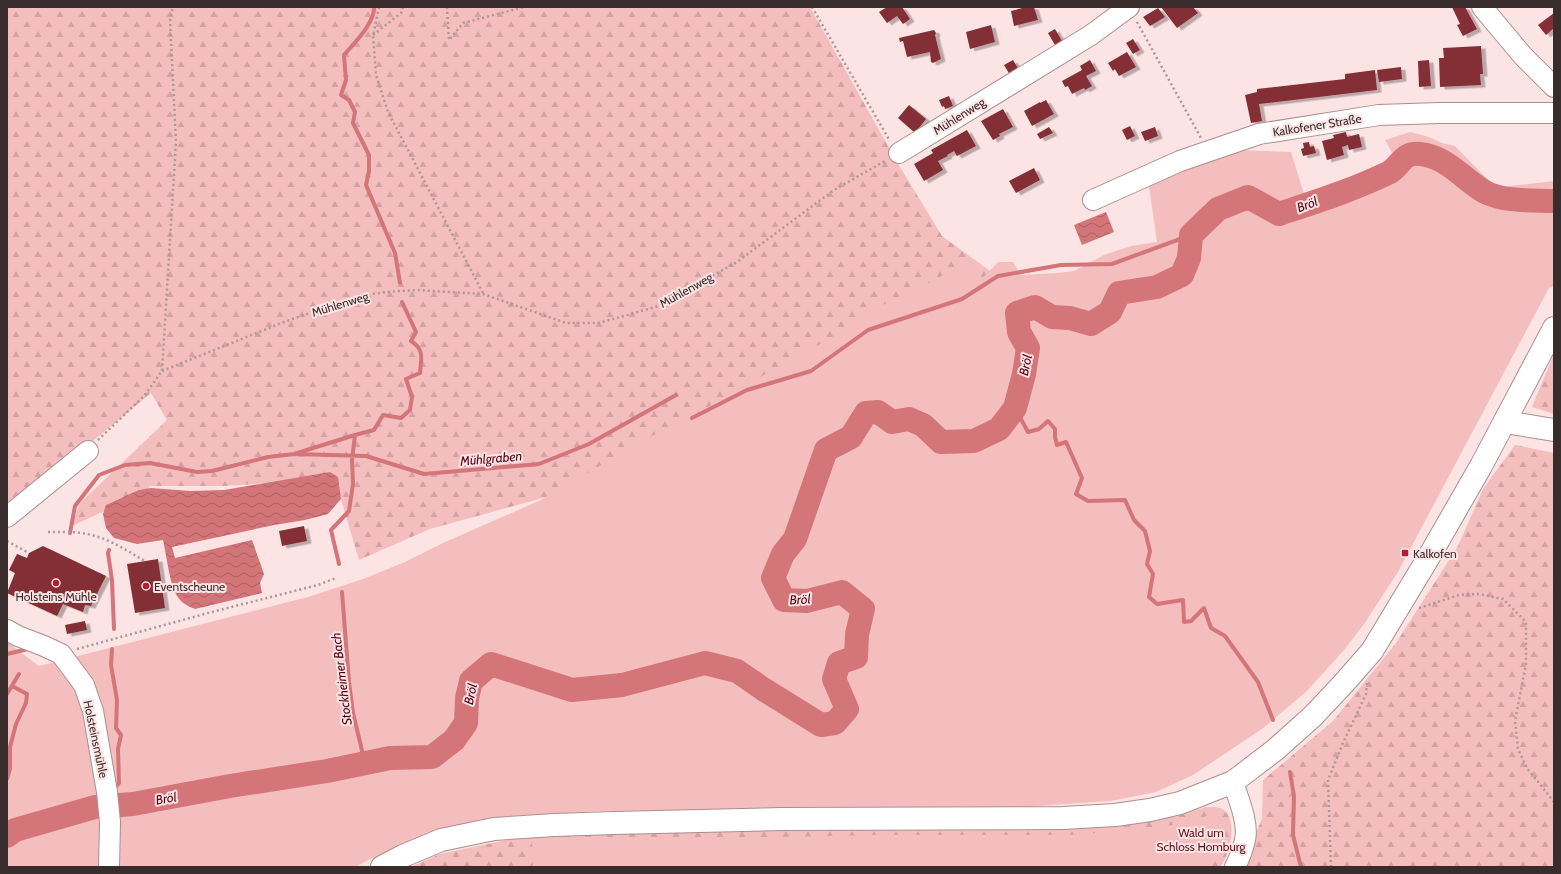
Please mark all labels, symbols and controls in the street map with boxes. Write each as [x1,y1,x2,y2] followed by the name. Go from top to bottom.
[930,94,989,138] street label: Mühlenweg
[1272,111,1362,139] street label: Kalkofener Straße
[1294,193,1320,215] water label: Bröl
[657,269,716,311] street label: Mühlenweg
[310,288,371,320] street label: Mühlenweg
[1015,353,1035,377] water label: Bröl
[458,447,523,469] water label: Mühlgraben
[1413,546,1457,561] place label: Kalkofen
[1400,548,1410,558] marker: Kalkofen
[51,578,61,588] marker: Holsteins Mühle
[154,579,225,594] place label: Eventscheune
[141,581,151,591] marker: Eventscheune
[15,589,97,604] place label: Holsteins Mühle
[789,590,811,608] water label: Bröl
[327,632,355,726] water label: Stockheimer Bach
[460,682,480,706] water label: Bröl
[80,699,112,779] street label: Holsteinsmühle
[154,788,178,808] water label: Bröl
[1156,825,1247,854] park label: Wald um Schloss Homburg

